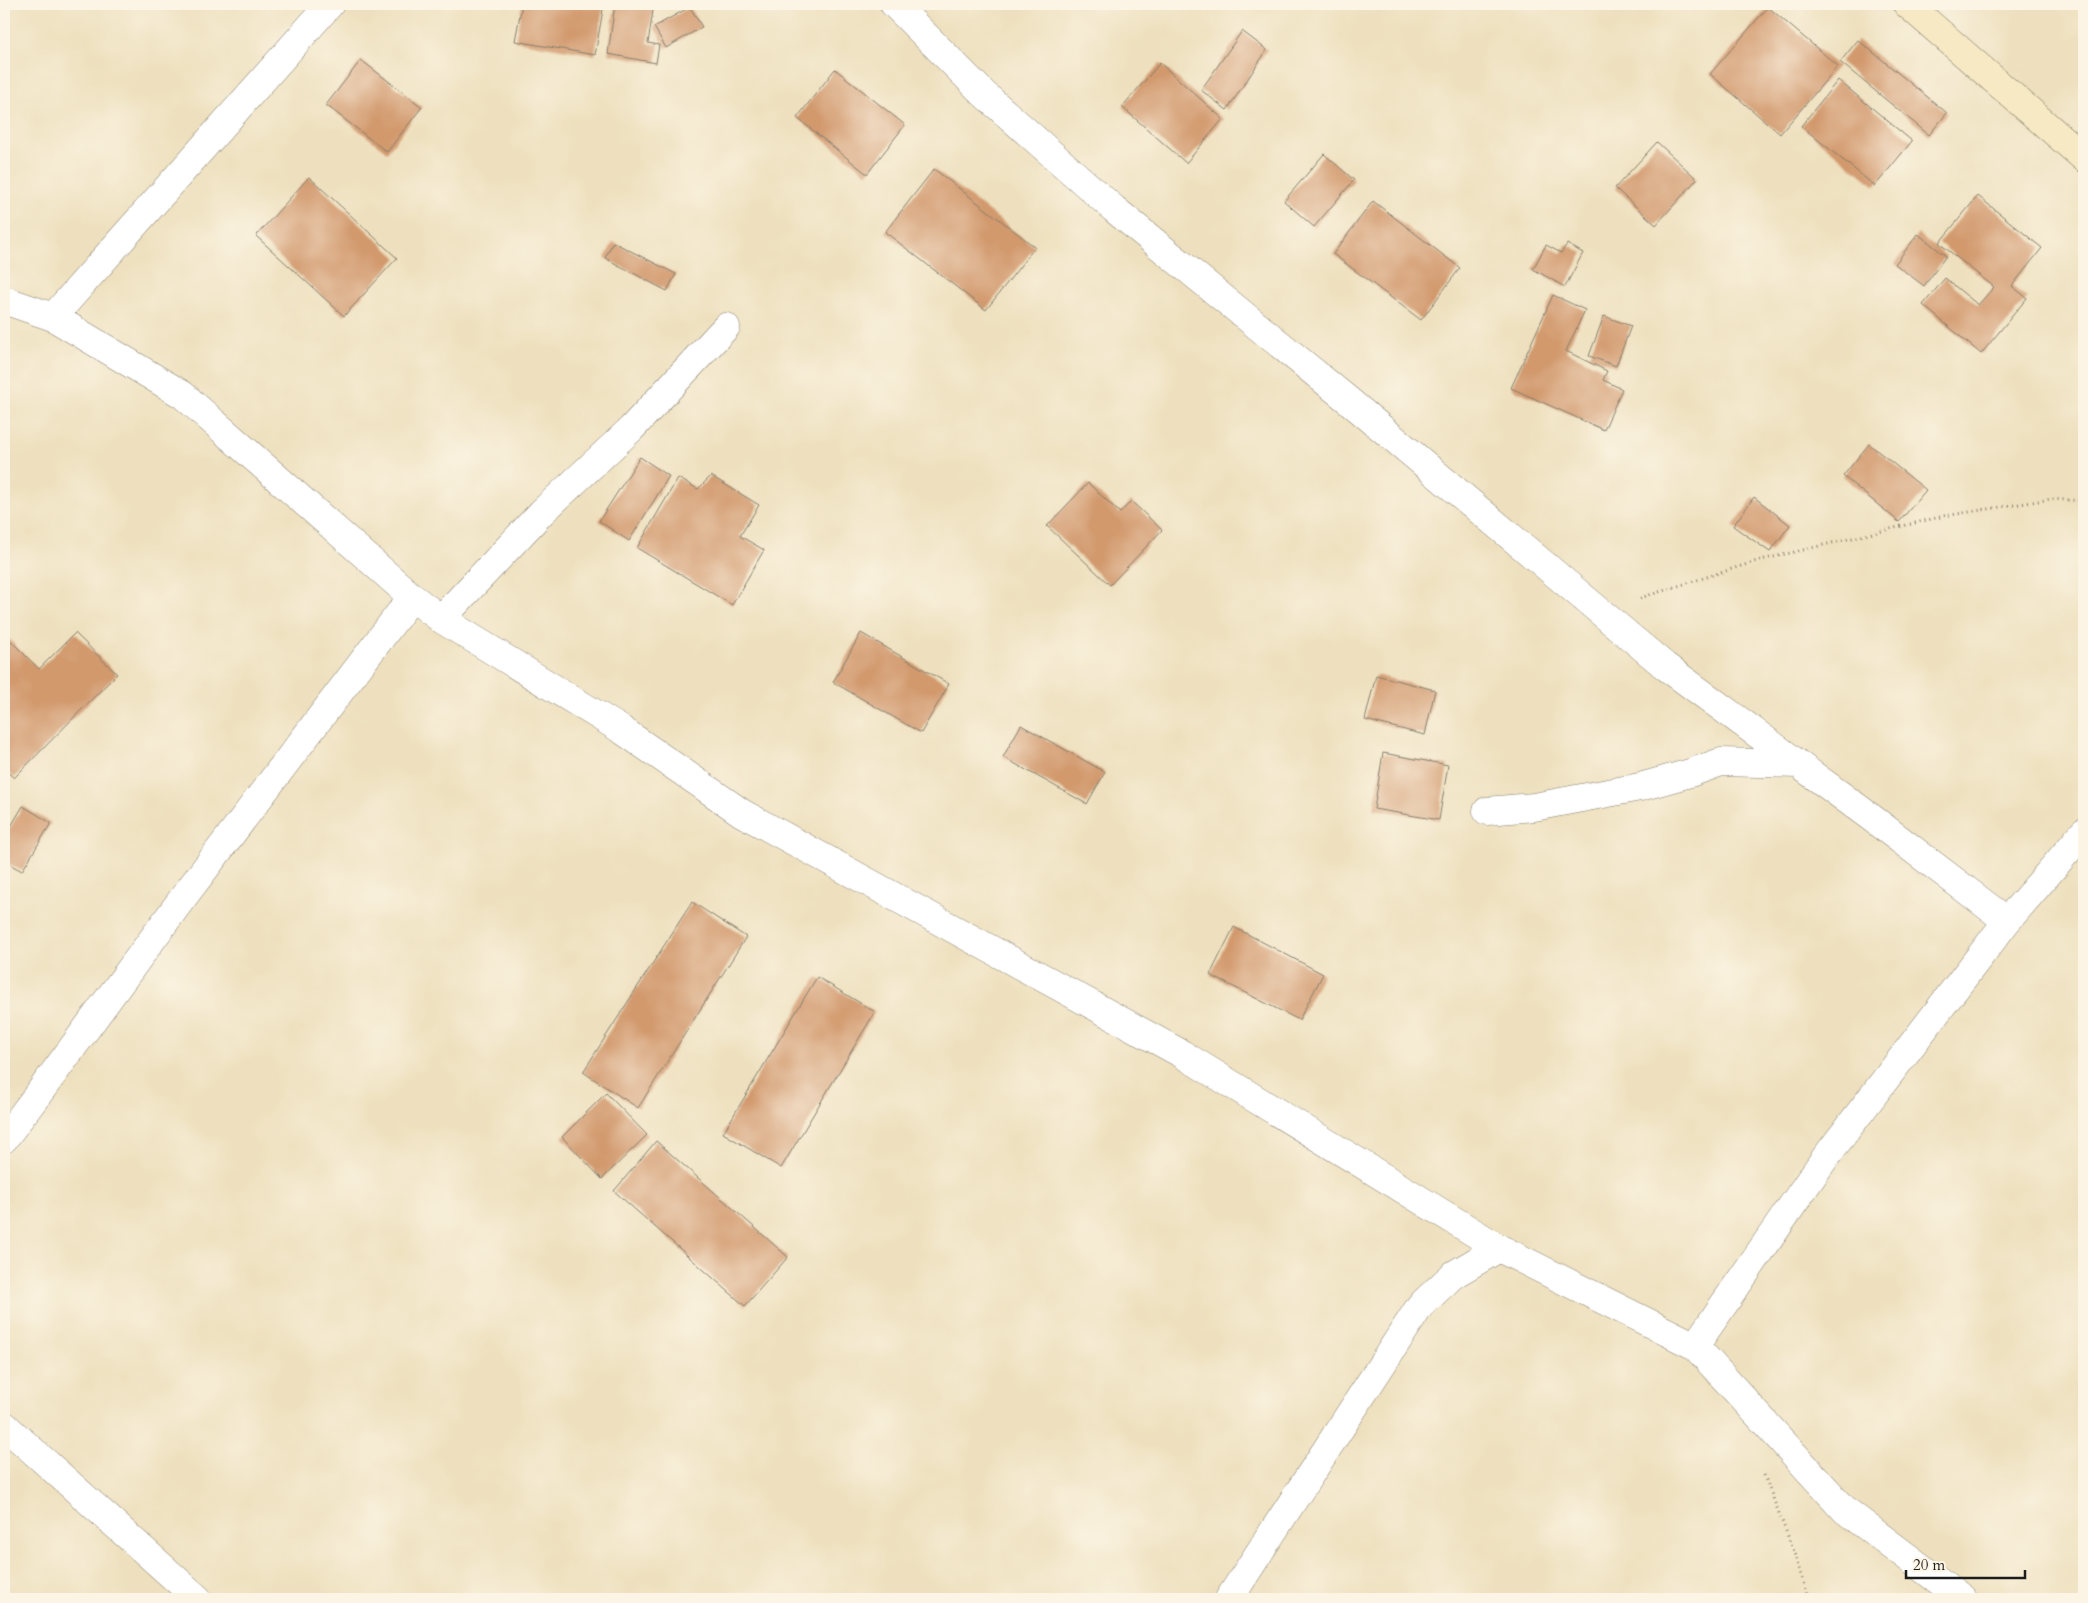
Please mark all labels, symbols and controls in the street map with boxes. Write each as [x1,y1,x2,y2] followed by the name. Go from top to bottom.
[1906,1548,2024,1580] scale bar
[1913,1555,1945,1575] text: 20 m

